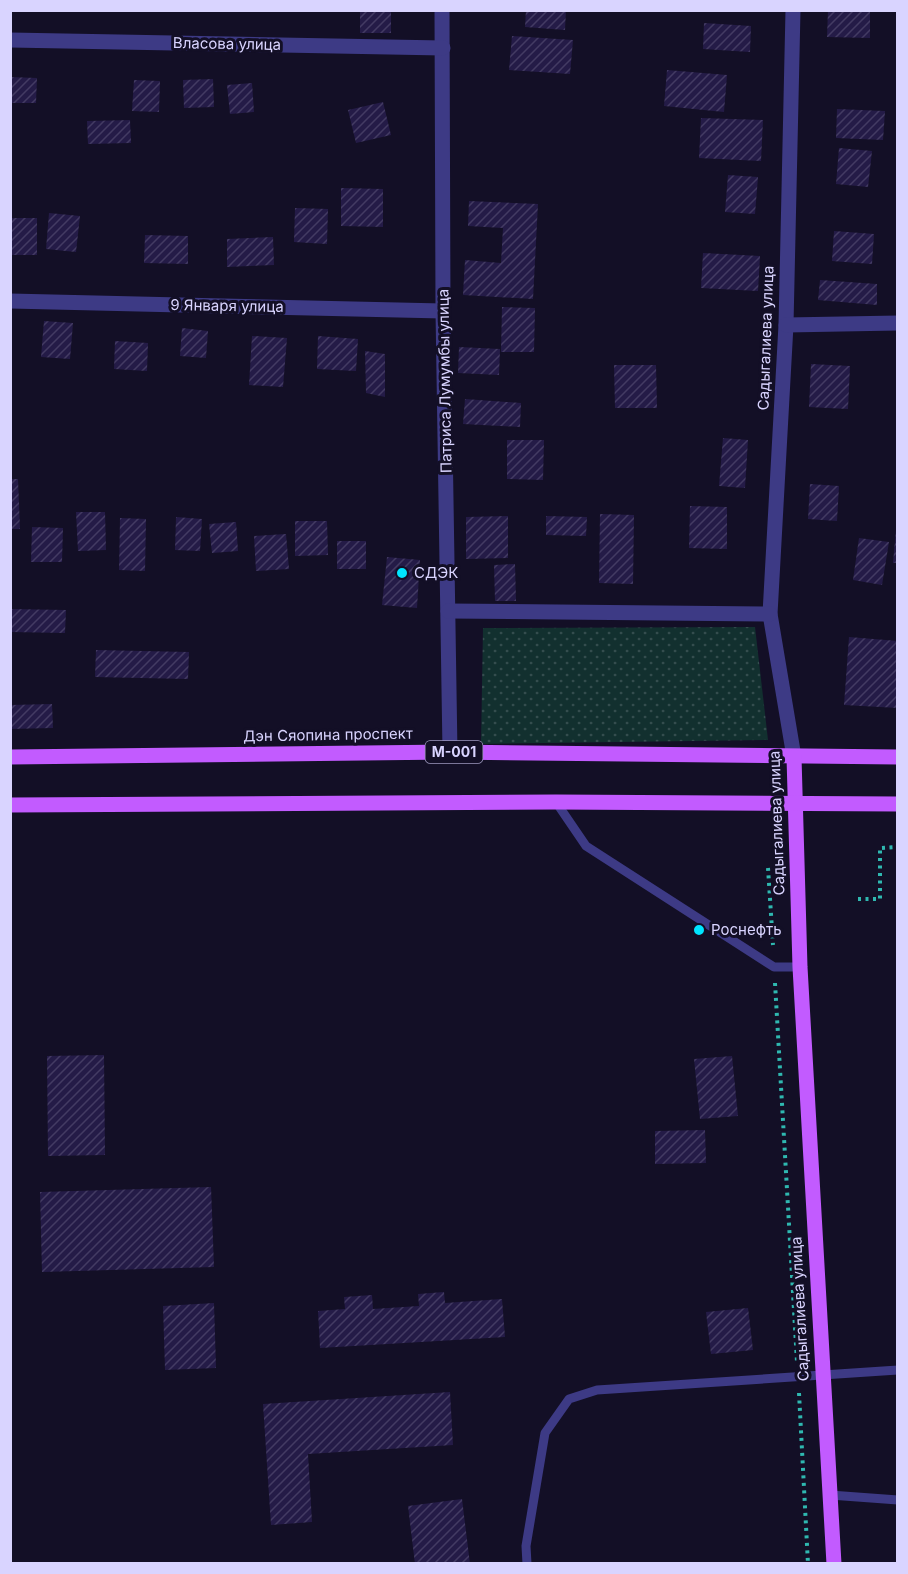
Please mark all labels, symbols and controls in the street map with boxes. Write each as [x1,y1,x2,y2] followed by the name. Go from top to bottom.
[173,33,281,54] street label: Власова улица
[753,265,778,411] street label: Садыгалиева улица
[433,289,456,473] street label: Патриса Лумумбы улица
[170,295,284,316] street label: 9 Января улица
[414,563,458,582] place label: СДЭК
[395,566,409,580] marker: СДЭК
[243,724,413,745] street label: Дэн Сяопина проспект
[426,741,482,763] road number: M-001
[764,750,789,896] street label: Садыгалиева улица
[711,920,782,939] place label: Роснефть
[692,923,706,937] marker: Роснефть
[786,1236,813,1382] street label: Садыгалиева улица

